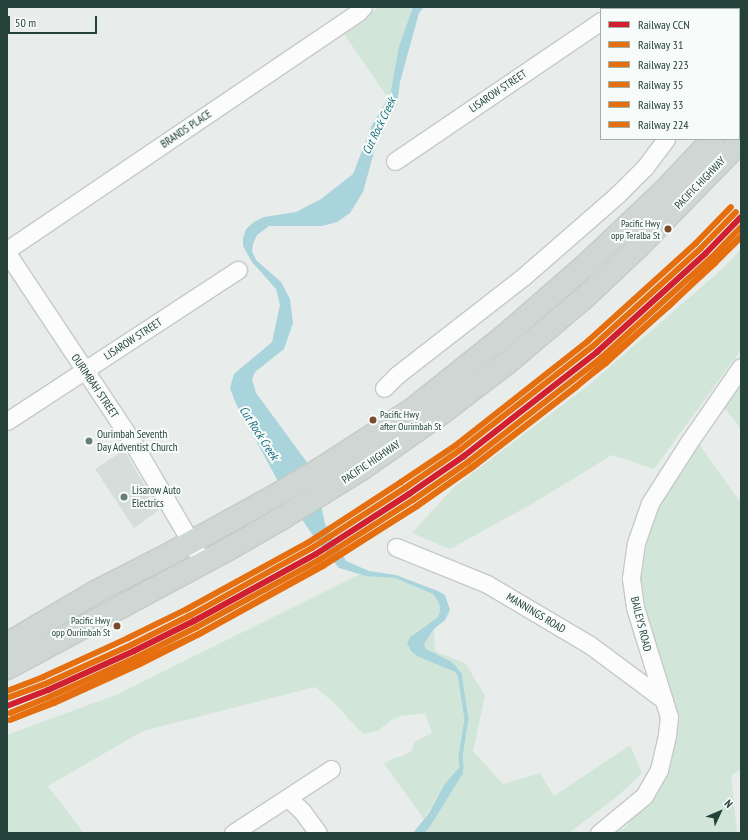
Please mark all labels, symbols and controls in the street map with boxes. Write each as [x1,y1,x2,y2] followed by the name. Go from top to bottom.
[10,8,99,34] scale bar
[600,8,740,140] legend
[15,15,36,30] text: 50 m
[638,17,690,32] text: Railway CCN
[638,37,683,52] text: Railway 31
[638,57,689,72] text: Railway 223
[467,67,529,115] street label: LISAROW STREET
[638,77,683,92] text: Railway 35
[359,95,399,157] water label: Cut Rock Creek
[638,97,683,112] text: Railway 33
[158,107,214,151] street label: BRANDS PLACE
[638,117,689,132] text: Railway 224
[672,154,728,212] street label: PACIFIC HIGHWAY
[611,217,660,240] place label: Pacific Hwy opp Teralba St
[663,224,673,234] marker: Pacific Hwy opp Teralba St
[101,315,165,363] street label: LISAROW STREET
[69,351,121,421] street label: OURIMBAH STREET
[236,403,282,463] water label: Cut Rock Creek
[380,408,441,432] place label: Pacific Hwy after Ourimbah St
[368,415,378,425] marker: Pacific Hwy after Ourimbah St
[97,428,178,454] place label: Ourimbah Seventh Day Adventist Church
[84,436,94,446] marker: Ourimbah Seventh Day Adventist Church
[339,438,403,486] street label: PACIFIC HIGHWAY
[132,484,181,510] place label: Lisarow Auto Electrics
[119,492,129,502] marker: Lisarow Auto Electrics
[504,590,568,636] street label: MANNINGS ROAD
[628,595,654,653] street label: BAILEYS ROAD
[52,614,110,638] place label: Pacific Hwy opp Ourimbah St
[112,621,122,631] marker: Pacific Hwy opp Ourimbah St
[700,792,740,832] north arrow
[722,797,736,811] text: N

